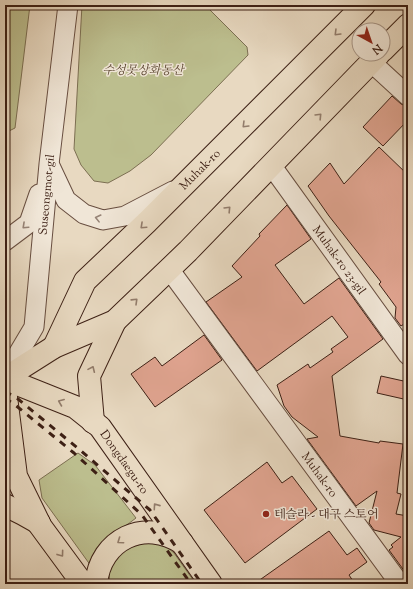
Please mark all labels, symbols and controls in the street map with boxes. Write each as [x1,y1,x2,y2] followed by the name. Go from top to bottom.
[351,22,391,62] north arrow
[334,28,342,36] one-way arrow
[368,39,386,58] text: N
[102,62,186,80] park label: 수성못상화동산
[314,113,321,121] one-way arrow
[242,120,250,128] one-way arrow
[176,145,225,195] street label: Muhak-ro
[35,153,60,236] street label: Suseongmot-gil
[223,206,231,214] one-way arrow
[95,215,102,223] one-way arrow
[22,221,30,229] one-way arrow
[140,222,148,229] one-way arrow
[307,222,370,299] street label: Muhak-ro 23-gil
[130,298,138,306] one-way arrow
[88,366,96,373] one-way arrow
[58,398,65,406] one-way arrow
[95,427,153,498] street label: Dongdaegu-ro
[296,449,342,502] street label: Muhak-ro
[154,504,161,511] one-way arrow
[274,506,379,524] place label: 테슬라 - 대구 스토어
[261,509,271,519] marker: 테슬라 - 대구 스토어
[117,536,124,544] one-way arrow
[56,549,63,556] one-way arrow

